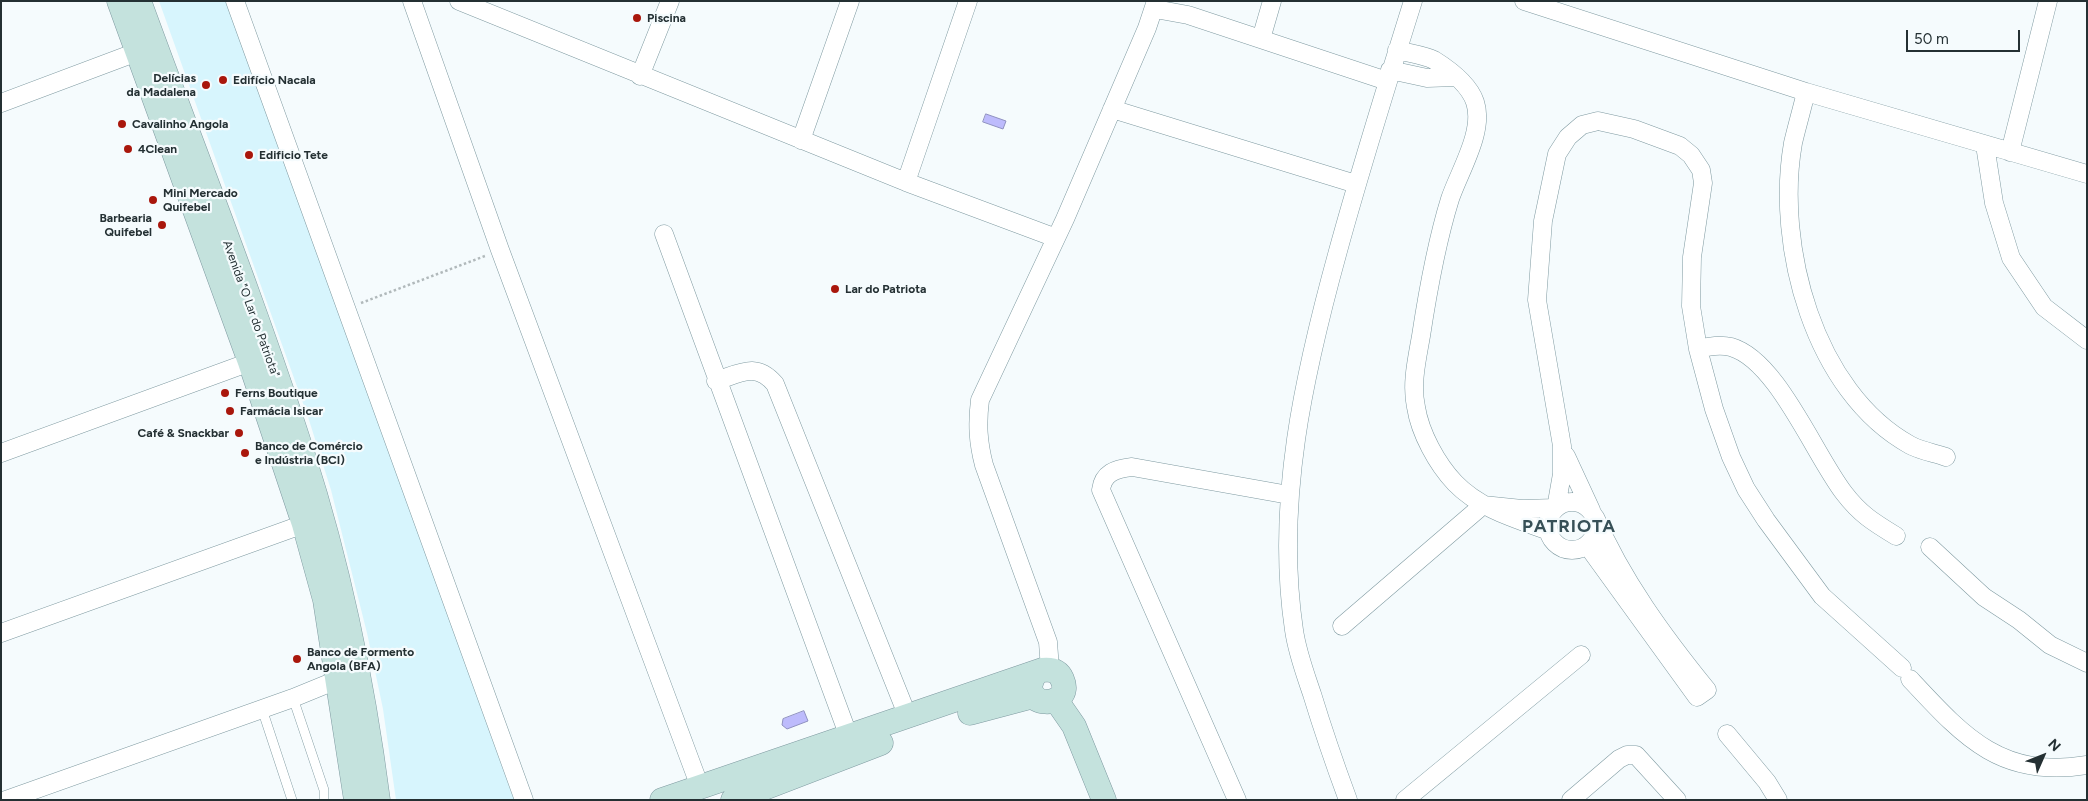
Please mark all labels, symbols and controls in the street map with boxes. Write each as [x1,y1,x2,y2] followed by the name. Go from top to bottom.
[647,11,686,25] place label: Piscina
[631,12,643,24] marker: Piscina
[1908,20,2022,52] scale bar
[1914,30,1949,48] text: 50 m
[127,71,196,99] place label: Delícias da Madalena
[233,73,316,87] place label: Edifício Nacala
[217,74,229,86] marker: Edifício Nacala
[200,79,212,91] marker: Delícias da Madalena
[132,117,228,131] place label: Cavalinho Angola
[116,118,128,130] marker: Cavalinho Angola
[138,142,177,156] place label: 4Clean
[122,143,134,155] marker: 4Clean
[259,148,328,162] place label: Edificio Tete
[243,149,255,161] marker: Edificio Tete
[163,186,238,214] place label: Mini Mercado Quifebel
[147,194,159,206] marker: Mini Mercado Quifebel
[99,211,152,239] place label: Barbearia Quifebel
[156,219,168,231] marker: Barbearia Quifebel
[220,239,282,379] street label: Avenida "O Lar do Patriota"
[845,282,926,296] place label: Lar do Patriota
[829,283,841,295] marker: Lar do Patriota
[235,386,318,400] place label: Ferns Boutique
[219,387,231,399] marker: Ferns Boutique
[240,404,323,418] place label: Farmácia Isicar
[224,405,236,417] marker: Farmácia Isicar
[138,426,229,440] place label: Café & Snackbar
[233,427,245,439] marker: Café & Snackbar
[255,439,363,467] place label: Banco de Comércio e Indústria (BCI)
[239,447,251,459] marker: Banco de Comércio e Indústria (BCI)
[1521,516,1617,538] district label: PATRIOTA
[307,645,414,673] place label: Banco de Formento Angola (BFA)
[291,653,303,665] marker: Banco de Formento Angola (BFA)
[2018,731,2068,781] north arrow
[2044,735,2064,755] text: N

